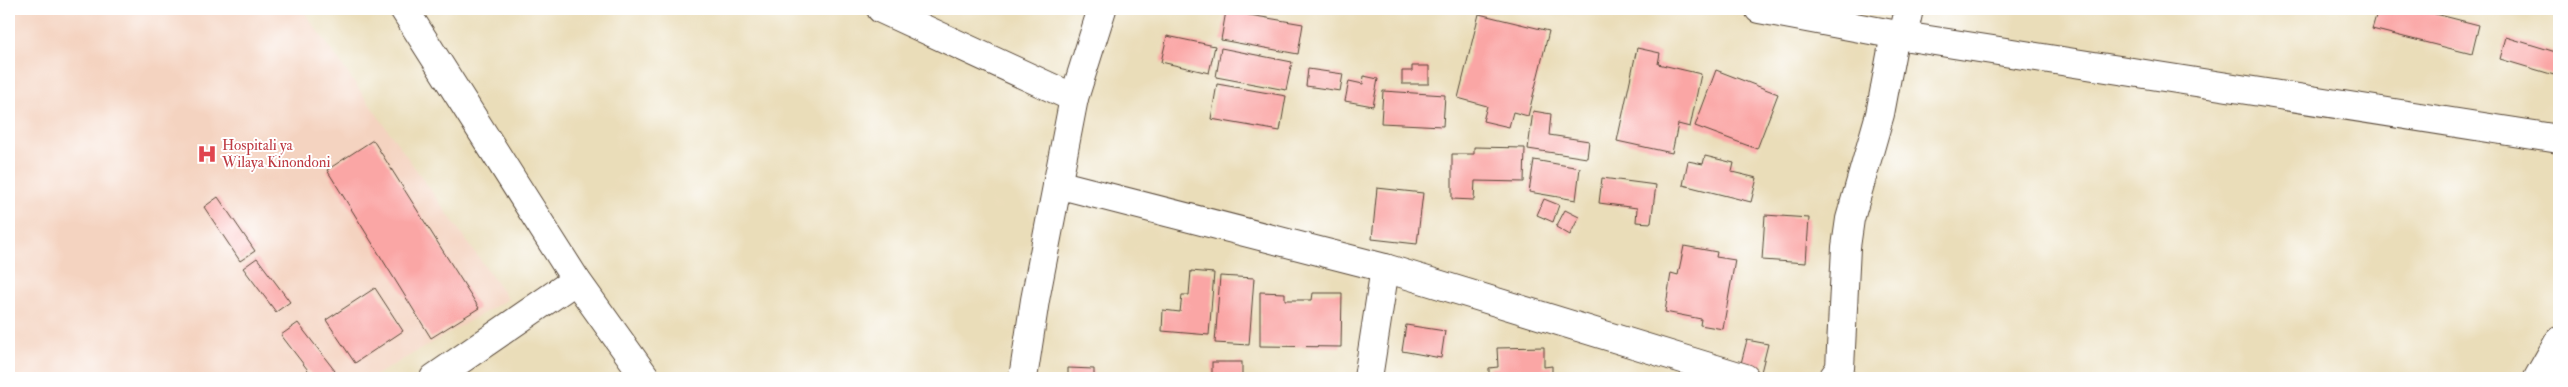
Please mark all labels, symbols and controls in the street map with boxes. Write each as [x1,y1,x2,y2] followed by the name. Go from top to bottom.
[221,136,330,172] place label: Hospitali ya Wilaya Kinondoni
[196,143,218,165] hospital icon: Hospitali ya Wilaya Kinondoni

